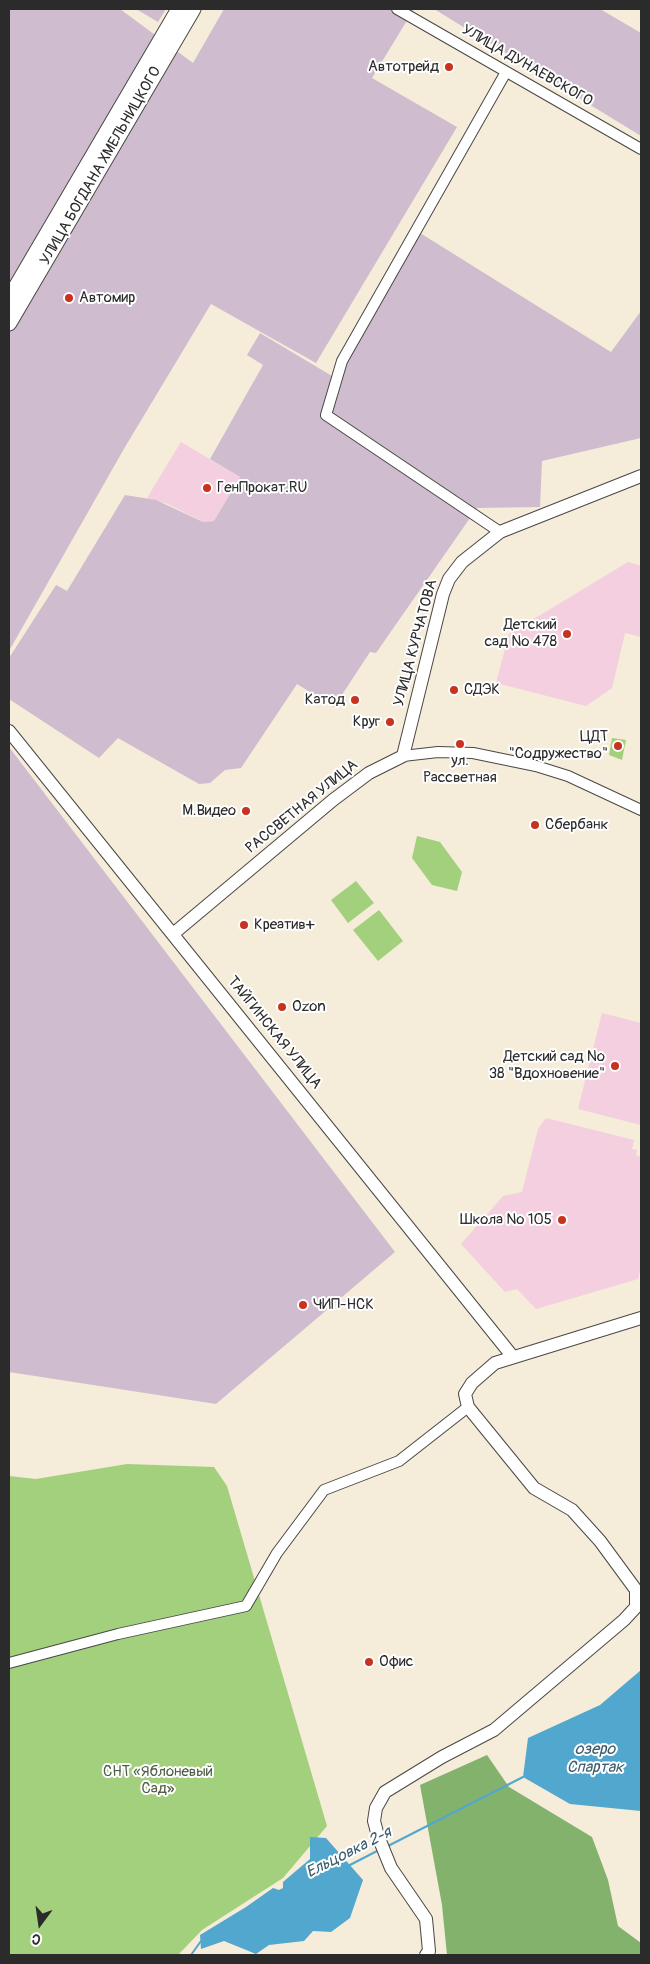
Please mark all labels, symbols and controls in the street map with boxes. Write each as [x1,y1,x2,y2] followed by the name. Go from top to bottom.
[458,21,596,111] street label: УЛИЦА ДУНАЕВСКОГО
[368,58,439,76] place label: Автотрейд
[443,61,455,73] marker: Автотрейд
[37,64,165,268] street label: УЛИЦА БОГДАНА ХМЕЛЬНИЦКОГО
[79,289,135,307] place label: Автомир
[63,292,75,304] marker: Автомир
[217,479,307,497] place label: ГенПрокат.RU
[201,482,213,494] marker: ГенПрокат.RU
[390,578,442,708] street label: УЛИЦА КУРЧАТОВА
[485,616,557,651] place label: Детский сад № 478
[561,628,573,640] marker: Детский сад № 478
[464,681,500,699] place label: СДЭК
[448,684,460,696] marker: СДЭК
[305,691,345,709] place label: Катод
[349,694,361,706] marker: Катод
[353,713,380,731] place label: Круг
[384,716,396,728] marker: Круг
[509,728,608,763] place label: ЦДТ "Содружество"
[454,738,466,750] marker: ул. Рассветная
[612,740,624,752] marker: ЦДТ "Содружество"
[423,752,497,787] place label: ул. Рассветная
[242,756,362,858] street label: РАССВЕТНАЯ УЛИЦА
[182,802,236,820] place label: М.Видео
[240,805,252,817] marker: М.Видео
[545,816,608,834] place label: Сбербанк
[529,819,541,831] marker: Сбербанк
[254,916,314,934] place label: Креатив+
[238,919,250,931] marker: Креатив+
[223,973,325,1093] street label: ТАЙГИНСКАЯ УЛИЦА
[292,998,326,1016] place label: Ozon
[276,1001,288,1013] marker: Ozon
[489,1048,605,1083] place label: Детский сад № 38 "Вдохновение"
[609,1060,621,1072] marker: Детский сад № 38 "Вдохновение"
[460,1211,552,1229] place label: Школа № 105
[556,1214,568,1226] marker: Школа № 105
[313,1296,374,1314] place label: ЧИП-НСК
[297,1299,309,1311] marker: ЧИП-НСК
[379,1653,413,1671] place label: Офис
[363,1656,375,1668] marker: Офис
[567,1740,623,1778] water label: озеро Спартак
[103,1763,213,1798] park label: СНТ «Яблоневый Сад»
[303,1823,395,1883] water label: Ельцовка 2-я
[15,1899,65,1949] north arrow
[30,1930,43,1948] text: С

